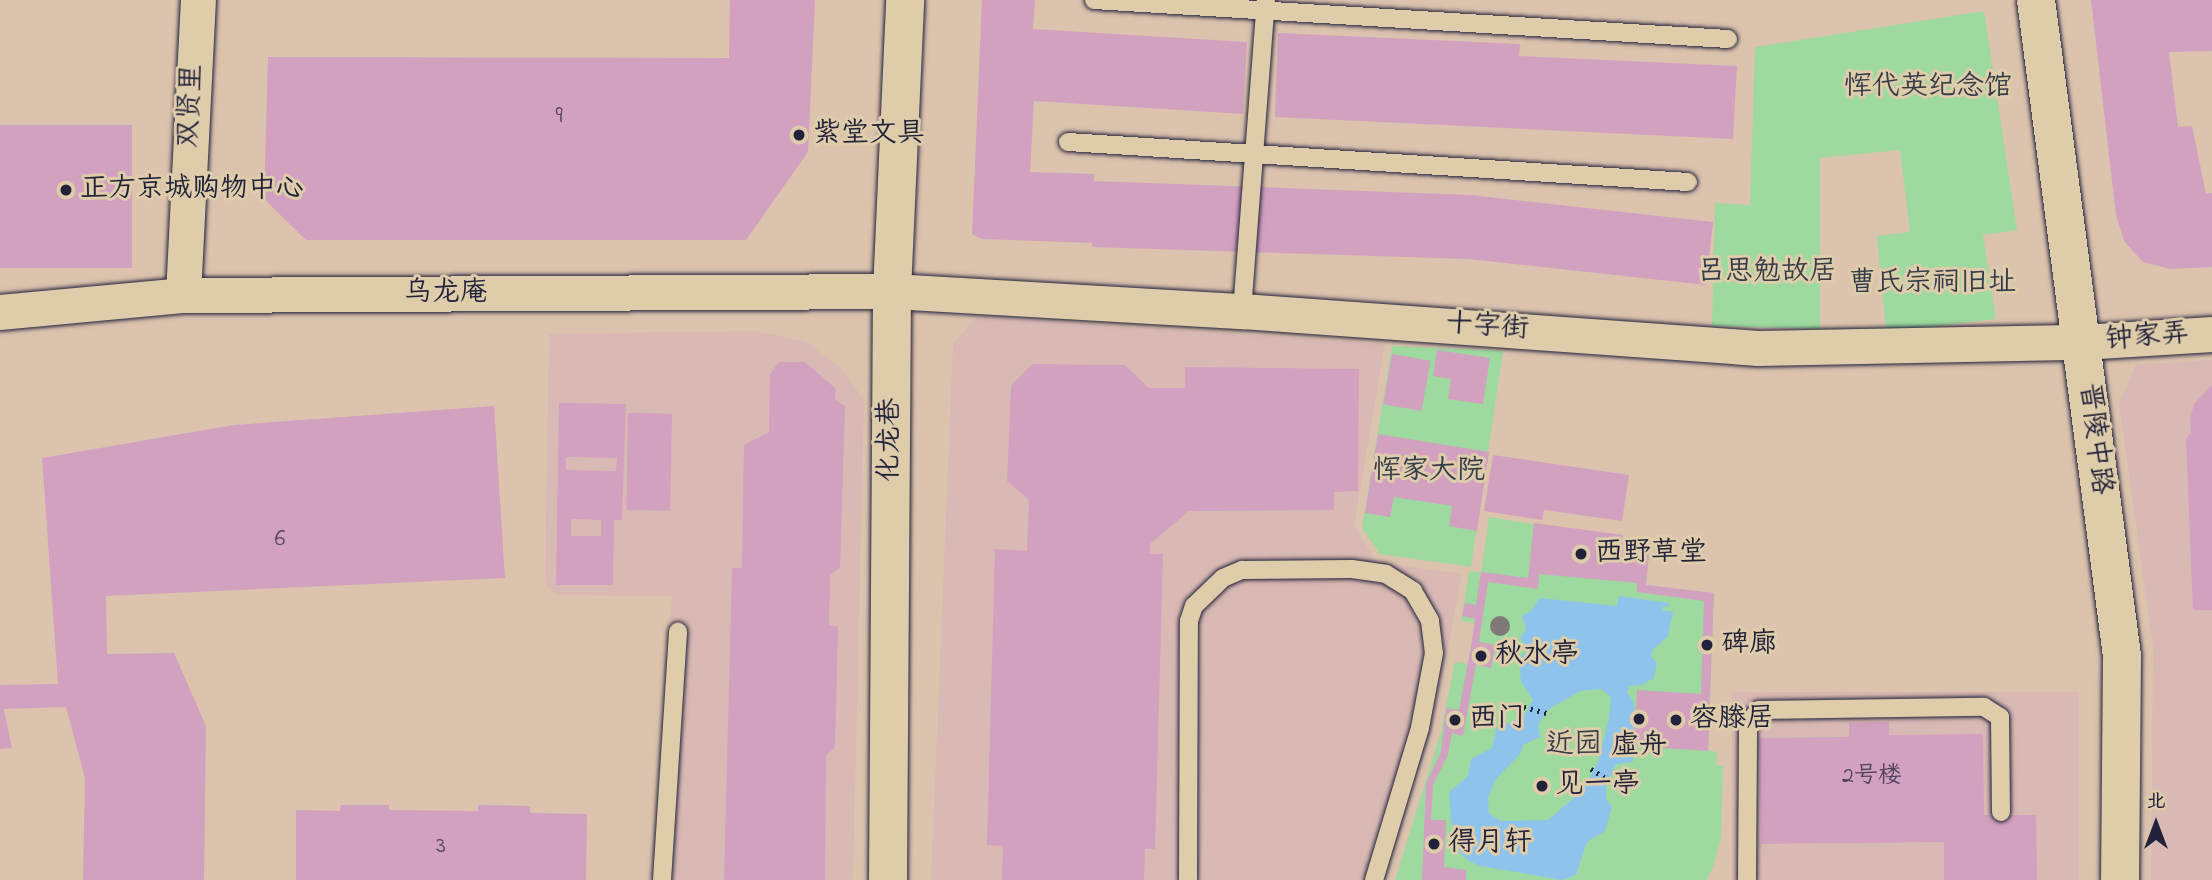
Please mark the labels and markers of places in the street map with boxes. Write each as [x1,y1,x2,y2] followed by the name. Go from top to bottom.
[813,118,925,152] place label: 紫堂文具
[791,127,807,143] marker: 紫堂文具
[80,173,304,207] place label: 正方京城购物中心
[58,182,74,198] marker: 正方京城购物中心
[1595,537,1707,571] place label: 西野草堂
[1573,546,1589,562] marker: 西野草堂
[1721,628,1777,662] place label: 碑廊
[1699,637,1715,653] marker: 碑廊
[1495,639,1579,673] place label: 秋水亭
[1473,648,1489,664] marker: 秋水亭
[1469,703,1525,737] place label: 西门
[1690,703,1774,737] place label: 容滕居
[1631,711,1647,727] marker: 虚舟
[1447,712,1463,728] marker: 西门
[1668,712,1684,728] marker: 容滕居
[1611,730,1667,764] place label: 虚舟
[1556,769,1640,803] place label: 见一亭
[1534,778,1550,794] marker: 见一亭
[1448,827,1532,861] place label: 得月轩
[1426,836,1442,852] marker: 得月轩

